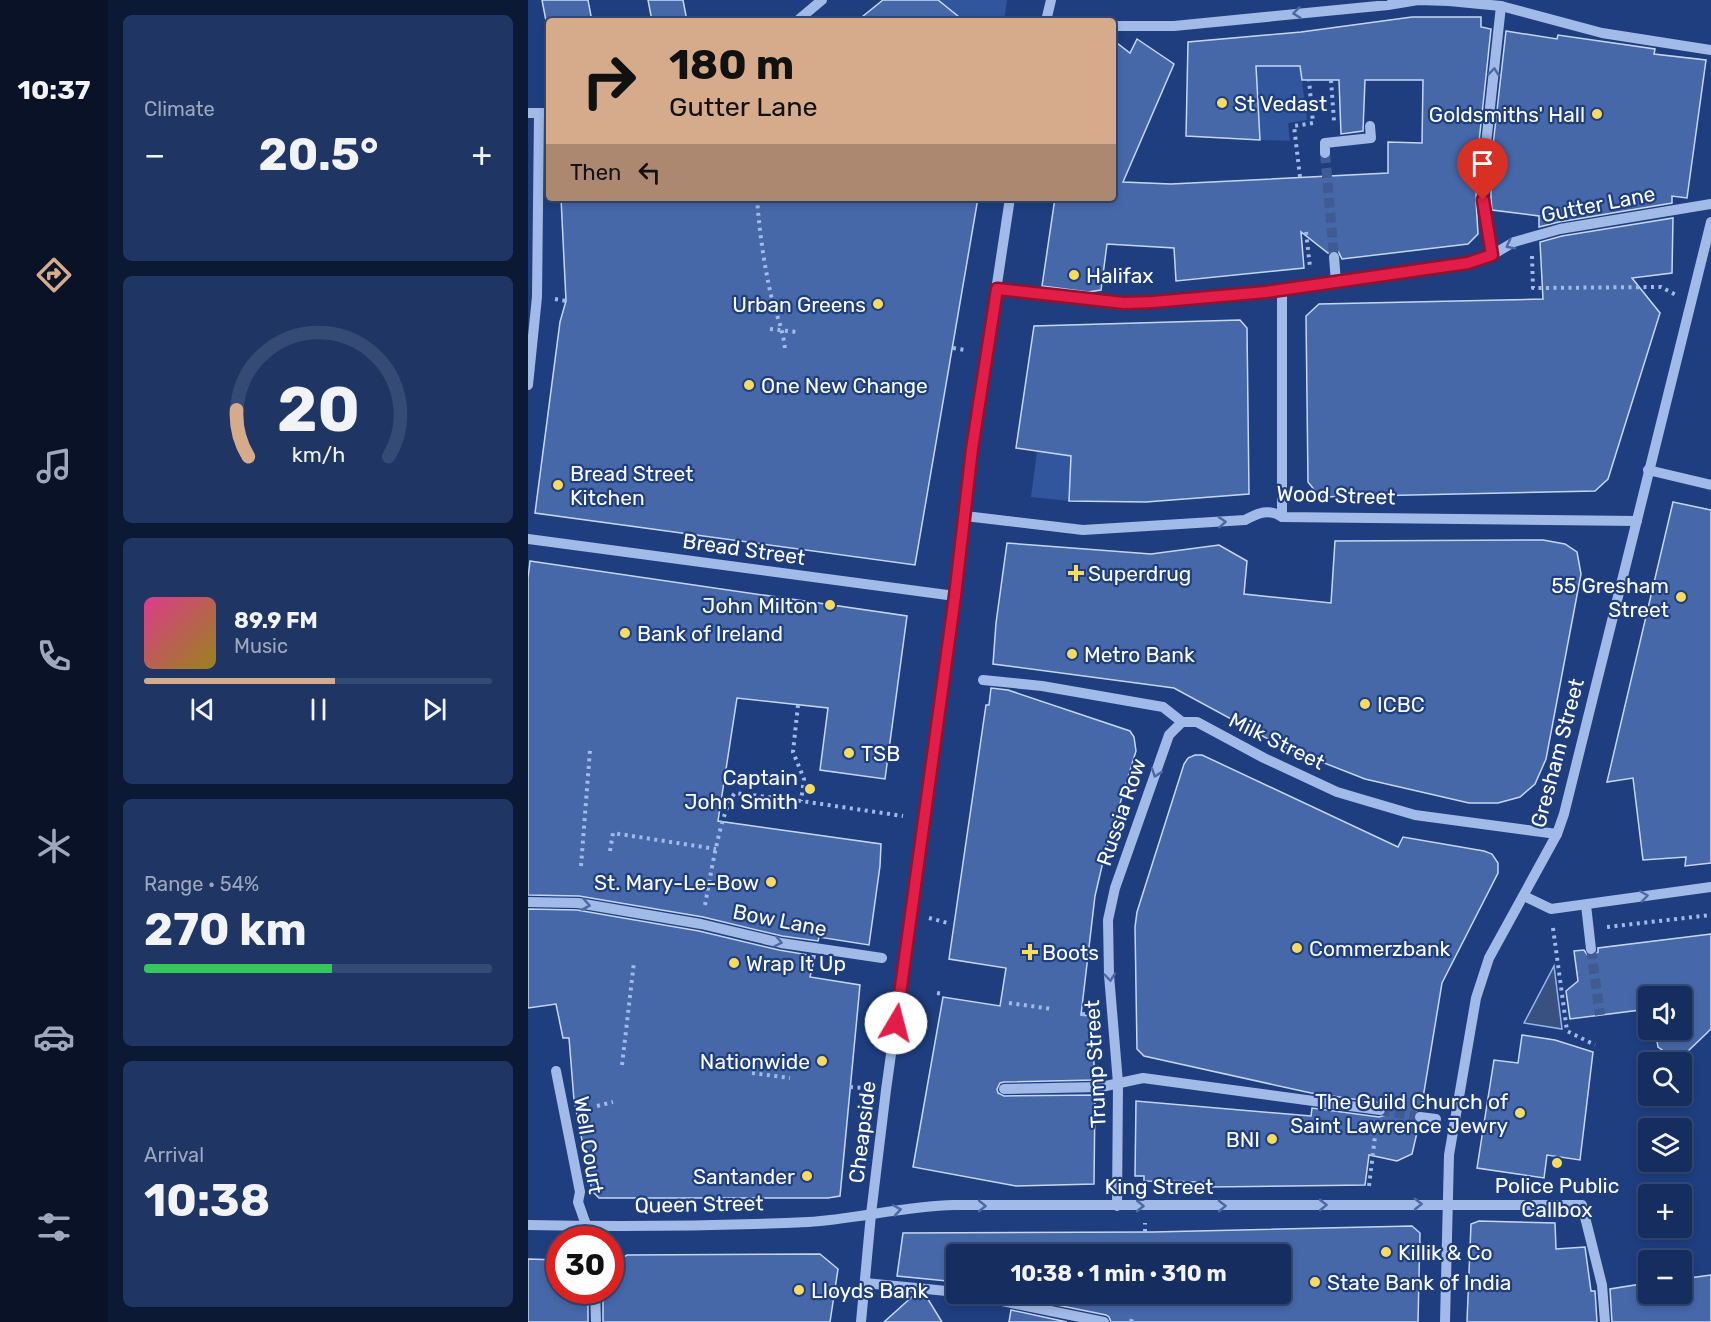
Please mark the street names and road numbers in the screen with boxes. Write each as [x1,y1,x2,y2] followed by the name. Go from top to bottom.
[1539,181,1657,227] street label: Gutter Lane
[1276,480,1396,510] street label: Wood Street
[681,528,807,570] street label: Bread Street
[1525,676,1589,830] street label: Gresham Street
[1225,707,1329,775] street label: Milk Street
[1091,755,1151,869] street label: Russia Row
[731,899,829,941] street label: Bow Lane
[1079,999,1111,1129] street label: Trump Street
[843,1080,881,1184] street label: Cheapside
[569,1094,609,1196] street label: Well Court
[1105,1174,1213,1199] street label: King Street
[634,1190,764,1218] street label: Queen Street

